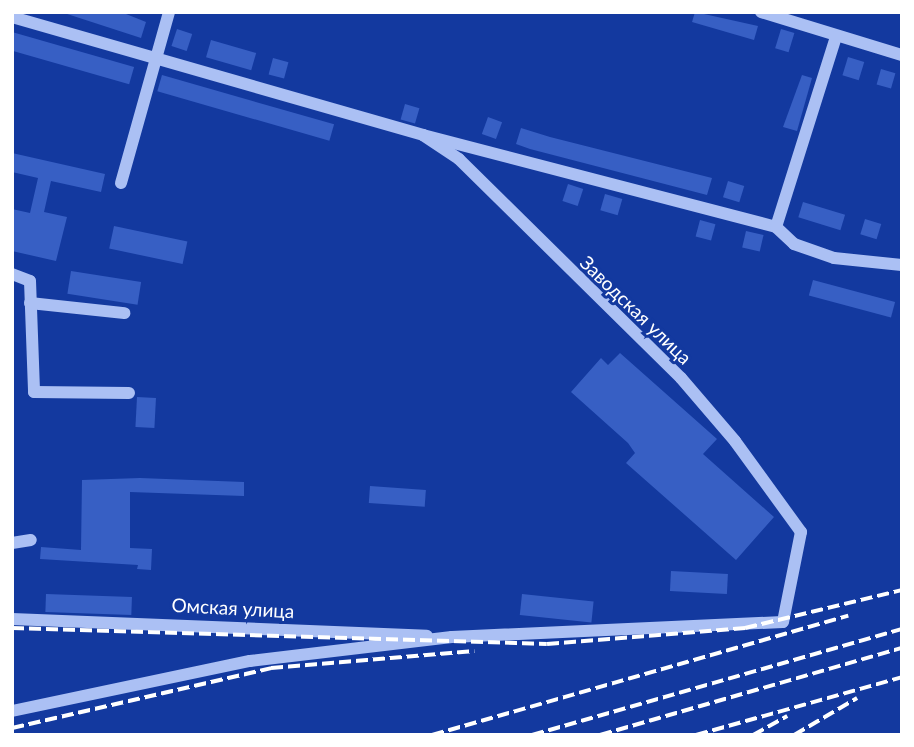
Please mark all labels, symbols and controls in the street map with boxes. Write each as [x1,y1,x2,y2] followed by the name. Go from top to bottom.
[576,251,696,369] street label: Заводская улица
[171,593,295,623] street label: Омская улица

